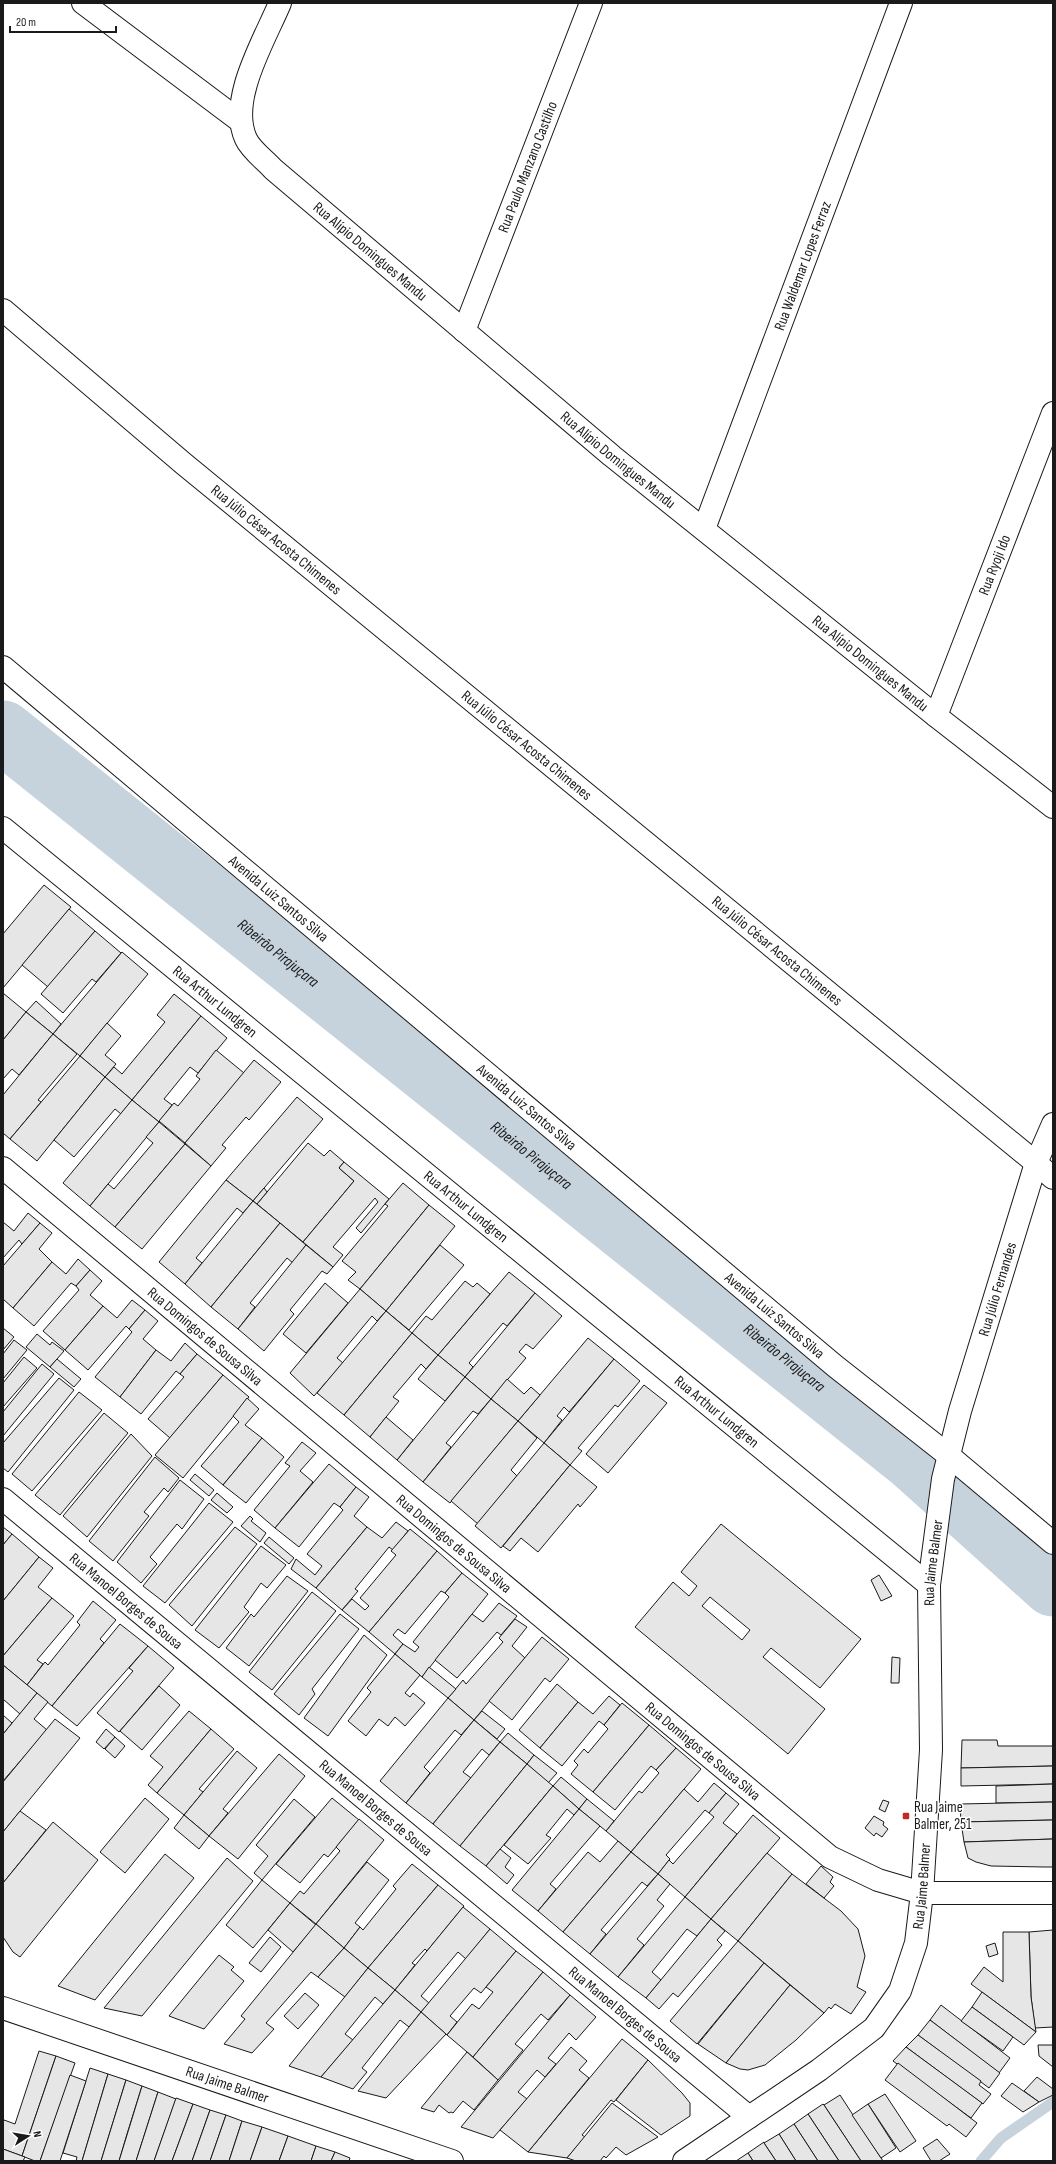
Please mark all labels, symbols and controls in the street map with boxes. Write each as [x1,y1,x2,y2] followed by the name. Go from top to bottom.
[10,8,116,34] scale bar
[16,15,36,30] text: 20 m
[494,99,562,235] street label: Rua Paulo Manzano Castilho
[309,198,431,305] street label: Rua Alípio Domingues Mandu
[770,198,836,333] street label: Rua Waldemar Lopes Ferraz
[556,407,679,513] street label: Rua Alípio Domingues Mandu
[207,481,345,599] street label: Rua Júlio César Acosta Chimenes
[975,532,1015,598] street label: Rua Ryoji Ido
[808,611,932,716] street label: Rua Alípio Domingues Mandu
[457,686,596,805] street label: Rua Júlio César Acosta Chimenes
[224,851,332,946] street label: Avenida Luiz Santos Silva
[708,892,846,1010] street label: Rua Júlio César Acosta Chimenes
[233,915,323,992] water label: Ribeirão Pirajuçara
[169,962,261,1042] street label: Rua Arthur Lundgren
[472,1059,580,1155] street label: Avenida Luiz Santos Silva
[486,1118,576,1194] water label: Ribeirão Pirajuçara
[420,1167,512,1247] street label: Rua Arthur Lundgren
[974,1240,1021,1339] street label: Rua Júlio Fernandes
[720,1268,828,1363] street label: Avenida Luiz Santos Silva
[143,1283,266,1390] street label: Rua Domingos de Sousa Silva
[739,1320,829,1397] water label: Ribeirão Pirajuçara
[670,1372,763,1452] street label: Rua Arthur Lundgren
[392,1491,515,1598] street label: Rua Domingos de Sousa Silva
[920,1518,948,1606] street label: Rua Jaime Balmer
[65,1549,187,1654] street label: Rua Manoel Borges de Sousa
[641,1698,764,1805] street label: Rua Domingos de Sousa Silva
[315,1756,436,1861] street label: Rua Manoel Borges de Sousa
[914,1798,972,1834] place label: Rua Jaime Balmer, 251
[901,1811,911,1821] marker: Rua Jaime Balmer, 251
[909,1842,935,1930] street label: Rua Jaime Balmer
[564,1962,686,2067] street label: Rua Manoel Borges de Sousa
[183,2062,272,2108] street label: Rua Jaime Balmer
[8,2116,48,2156] north arrow
[30,2130,44,2138] text: N

